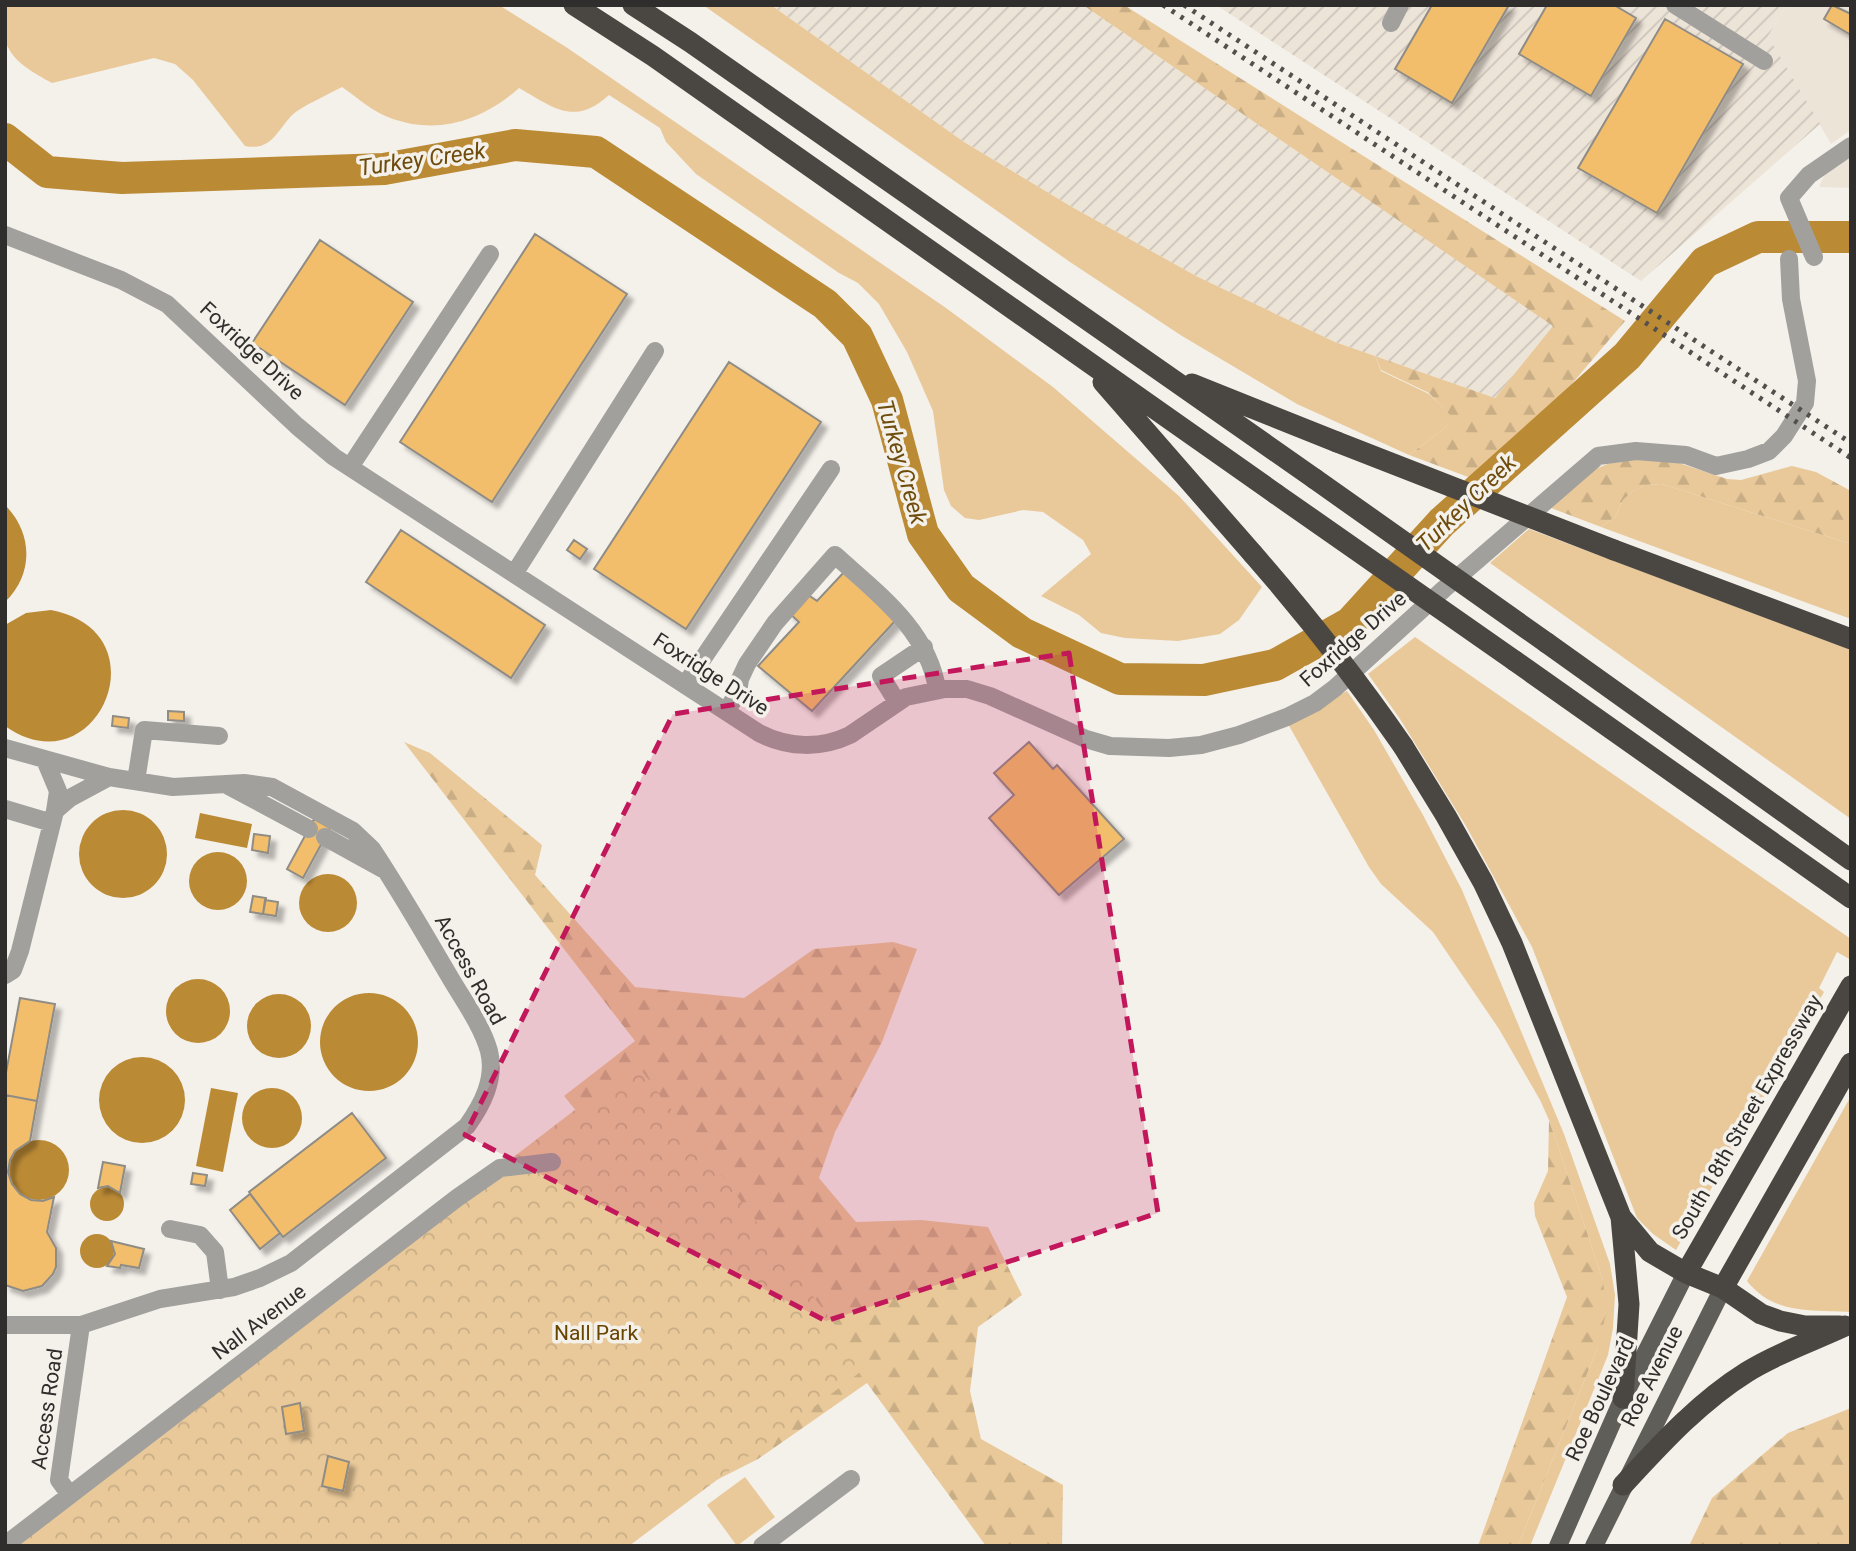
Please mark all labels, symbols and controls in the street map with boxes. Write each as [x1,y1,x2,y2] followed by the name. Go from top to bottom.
[357,137,488,182] water label: Turkey Creek
[195,297,309,405] street label: Foxridge Drive
[871,397,932,528] water label: Turkey Creek
[1411,449,1522,557] water label: Turkey Creek
[1295,586,1411,692] street label: Foxridge Drive
[649,628,773,720] street label: Foxridge Drive
[430,911,510,1029] street label: Access Road
[1667,990,1827,1244] street label: South 18th Street Expressway
[208,1279,310,1365] street label: Nall Avenue
[554,1321,638,1345] park label: Nall Park
[1616,1322,1688,1430] street label: Roe Avenue
[1561,1333,1639,1465] street label: Roe Boulevard
[27,1347,67,1471] street label: Access Road

